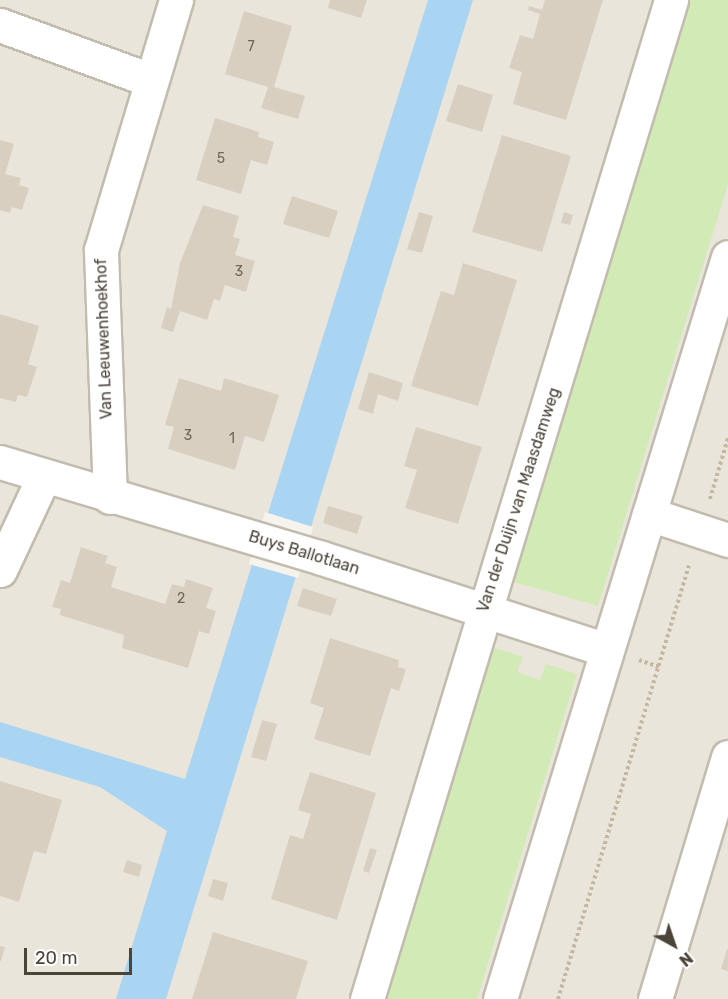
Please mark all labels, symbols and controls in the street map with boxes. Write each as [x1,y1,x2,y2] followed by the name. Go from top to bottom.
[247,39,255,55] house number: 7
[217,151,225,167] house number: 5
[92,258,116,420] street label: Van Leeuwenhoekhof
[235,264,243,280] house number: 3
[473,385,565,615] street label: Van der Duijn van Maasdamweg
[184,428,192,444] house number: 3
[229,431,235,447] house number: 1
[246,527,362,579] street label: Buys Ballotlaan
[177,591,185,607] house number: 2
[644,915,704,975] north arrow
[27,936,135,974] scale bar
[35,947,77,969] text: 20 m
[675,948,696,970] text: N

